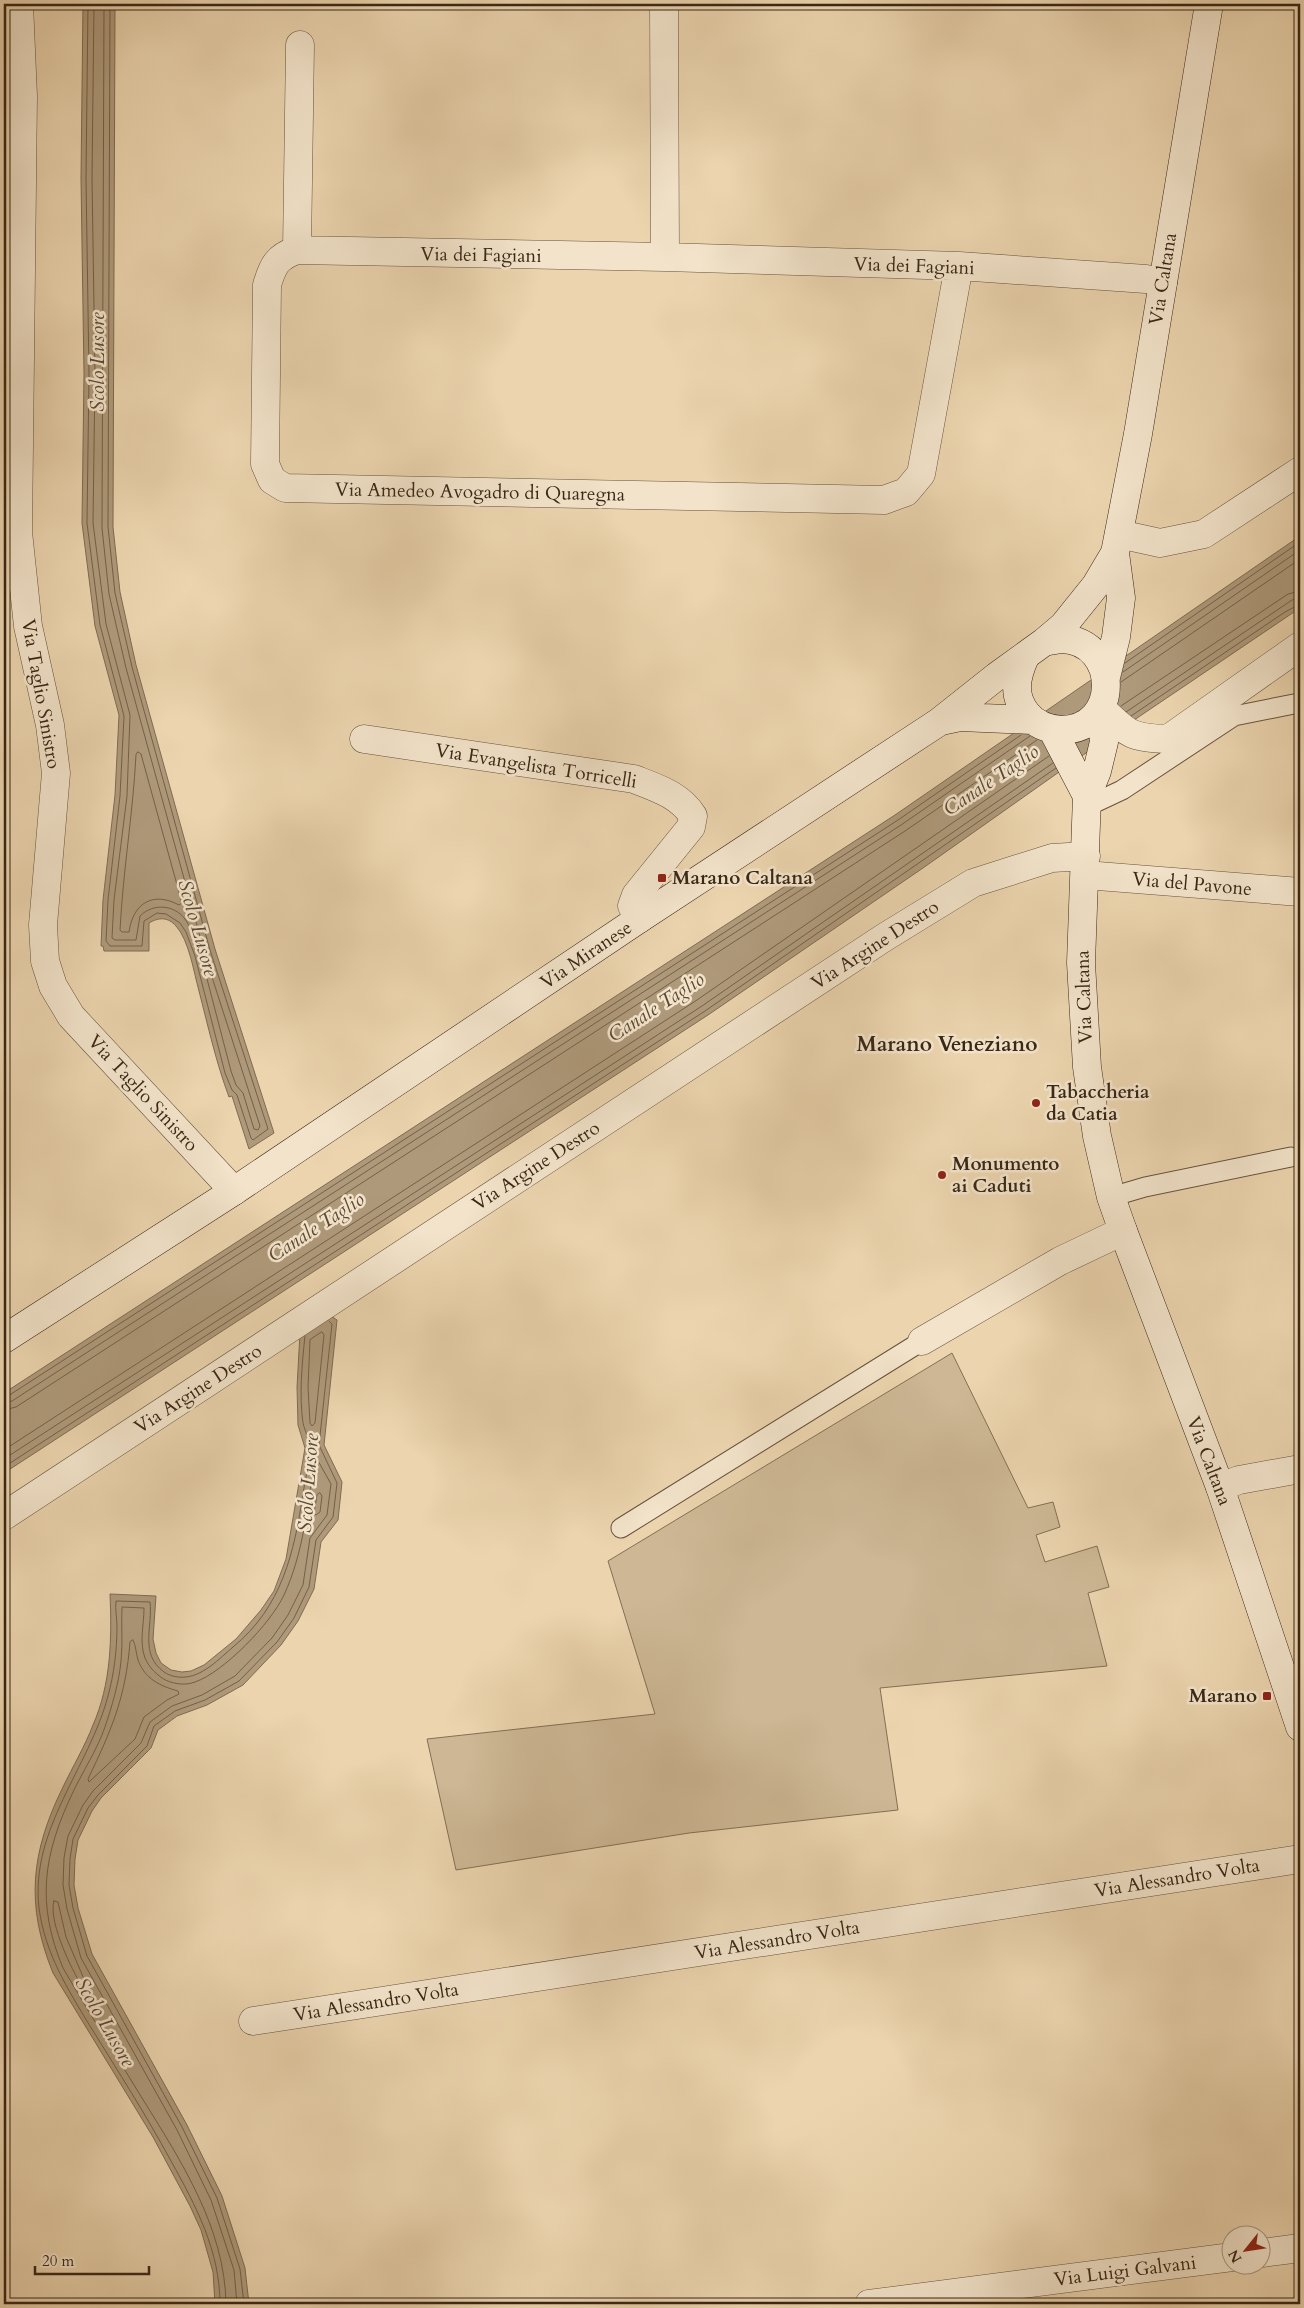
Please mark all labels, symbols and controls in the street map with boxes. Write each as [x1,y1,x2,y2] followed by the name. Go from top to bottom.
[1143,231,1183,327] street label: Via Caltana
[420,241,542,269] street label: Via dei Fagiani
[853,251,975,281] street label: Via dei Fagiani
[84,312,111,412] water label: Scolo Lusore
[335,476,625,508] street label: Via Amedeo Avogadro di Quaregna
[15,617,67,771] street label: Via Taglio Sinistro
[433,737,639,795] street label: Via Evangelista Torricelli
[938,738,1044,822] water label: Canale Taglio
[672,865,813,891] place label: Marano Caltana
[1131,866,1253,902] street label: Via del Pavone
[656,872,668,884] marker: Marano Caltana
[171,876,225,980] water label: Scolo Lusore
[806,894,944,996] street label: Via Argine Destro
[535,915,637,995] street label: Via Miranese
[1069,950,1099,1044] street label: Via Caltana
[602,966,710,1048] water label: Canale Taglio
[82,1029,204,1157] street label: Via Taglio Sinistro
[857,1030,1037,1059] district label: Marano Veneziano
[1046,1079,1150,1127] place label: Tabaccheria da Catia
[1030,1097,1042,1109] marker: Tabaccheria da Catia
[467,1115,605,1217] street label: Via Argine Destro
[952,1151,1059,1199] place label: Monumento ai Caduti
[936,1169,948,1181] marker: Monumento ai Caduti
[262,1186,370,1268] water label: Canale Taglio
[129,1338,267,1440] street label: Via Argine Destro
[1180,1413,1238,1509] street label: Via Caltana
[291,1432,325,1534] water label: Scolo Lusore
[1189,1683,1257,1709] place label: Marano
[1261,1690,1273,1702] marker: Marano
[1092,1852,1262,1904] street label: Via Alessandro Volta
[692,1914,862,1966] street label: Via Alessandro Volta
[68,1972,142,2072] water label: Scolo Lusore
[291,1976,461,2028] street label: Via Alessandro Volta
[1222,2226,1272,2276] north arrow
[35,2243,149,2275] scale bar
[1224,2246,1246,2266] text: N
[1052,2249,1198,2293] street label: Via Luigi Galvani
[42,2251,74,2271] text: 20 m

